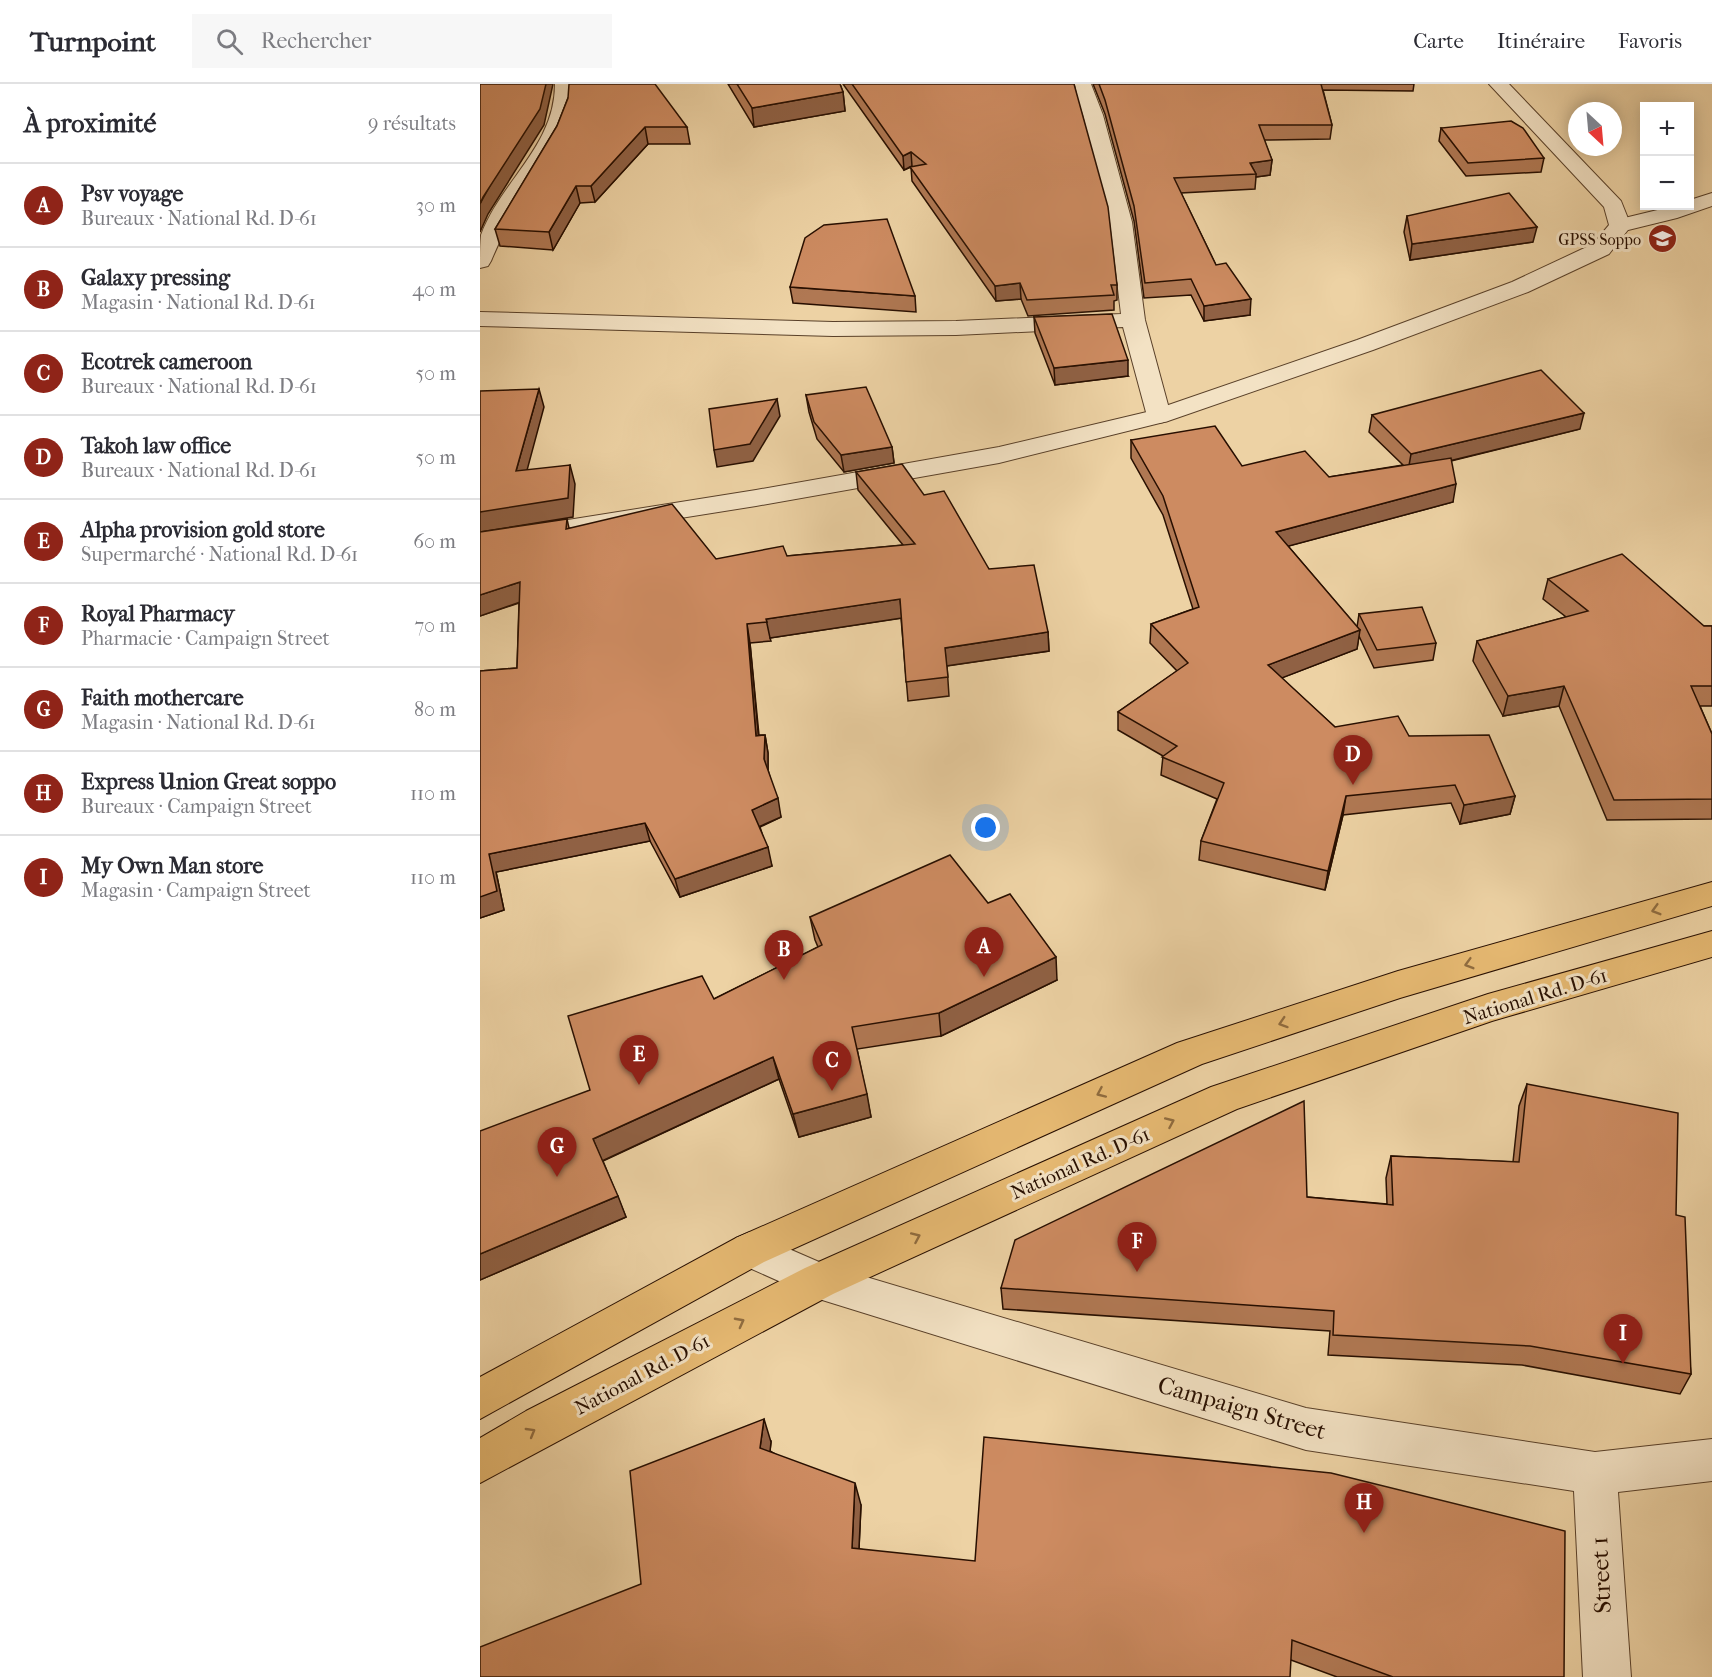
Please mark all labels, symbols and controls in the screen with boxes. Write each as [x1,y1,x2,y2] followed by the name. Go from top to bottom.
[192,14,612,68] search box
[30,25,156,58] text: Turnpoint
[213,25,246,58] icon: search
[261,28,371,54] text: Rechercher
[1413,29,1464,53] text: Carte
[1497,29,1585,53] text: Itinéraire
[1618,29,1682,53] text: Favoris
[1568,102,1622,156] north arrow
[1640,102,1694,210] map controls
[1640,102,1694,156] button: +
[24,108,156,139] text: À proximité
[368,112,456,135] text: 9 résultats
[1640,156,1694,210] button: −
[81,181,183,207] text: Psv voyage
[37,194,50,217] text: A
[416,194,456,217] text: 30 m
[81,207,317,230] text: Bureaux · National Rd. D-61
[1646,223,1678,255] school or university icon: GPSS Soppo
[1558,230,1641,249] place label: GPSS Soppo
[81,265,230,291] text: Galaxy pressing
[37,278,50,301] text: B
[412,278,456,301] text: 40 m
[81,291,316,314] text: Magasin · National Rd. D-61
[81,349,252,375] text: Ecotrek cameroon
[37,362,50,385] text: C
[415,362,456,385] text: 50 m
[81,375,317,398] text: Bureaux · National Rd. D-61
[81,433,231,459] text: Takoh law office
[36,446,51,469] text: D
[415,446,456,469] text: 50 m
[81,459,317,482] text: Bureaux · National Rd. D-61
[81,517,325,543] text: Alpha provision gold store
[37,530,50,553] text: E
[413,530,456,553] text: 60 m
[81,543,358,566] text: Supermarché · National Rd. D-61
[81,601,235,627] text: Royal Pharmacy
[38,614,49,637] text: F
[414,614,456,637] text: 70 m
[81,627,330,650] text: Pharmacie · Campaign Street
[81,685,244,711] text: Faith mothercare
[36,698,51,721] text: G
[414,698,456,721] text: 80 m
[81,711,316,734] text: Magasin · National Rd. D-61
[1334,736,1372,785] pin: D
[81,769,336,795] text: Express Union Great soppo
[36,782,51,805] text: H
[410,782,456,805] text: 110 m
[81,795,312,818] text: Bureaux · Campaign Street
[971,813,1000,842] your location
[81,853,263,879] text: My Own Man store
[40,866,47,889] text: I
[410,866,456,889] text: 110 m
[81,879,311,902] text: Magasin · Campaign Street
[1651,903,1662,915] one-way arrow
[964,928,1004,977] pin: A
[764,930,804,980] pin: B
[1464,957,1475,969] one-way arrow
[1460,964,1610,1029] street label: National Rd. D-61
[1278,1016,1289,1028] one-way arrow
[620,1036,658,1085] pin: E
[812,1042,852,1091] pin: C
[1096,1086,1107,1098] one-way arrow
[1164,1118,1175,1130] one-way arrow
[1007,1122,1153,1204] street label: National Rd. D-61
[538,1128,577,1177] pin: G
[1118,1222,1156,1272] pin: F
[910,1233,921,1245] one-way arrow
[1604,1314,1642,1364] pin: I
[734,1318,745,1329] one-way arrow
[571,1329,714,1420] street label: National Rd. D-61
[1155,1371,1330,1446] street label: Campaign Street
[524,1428,535,1440] one-way arrow
[1344,1484,1384,1533] pin: H
[1585,1536,1617,1614] street label: Street 1

